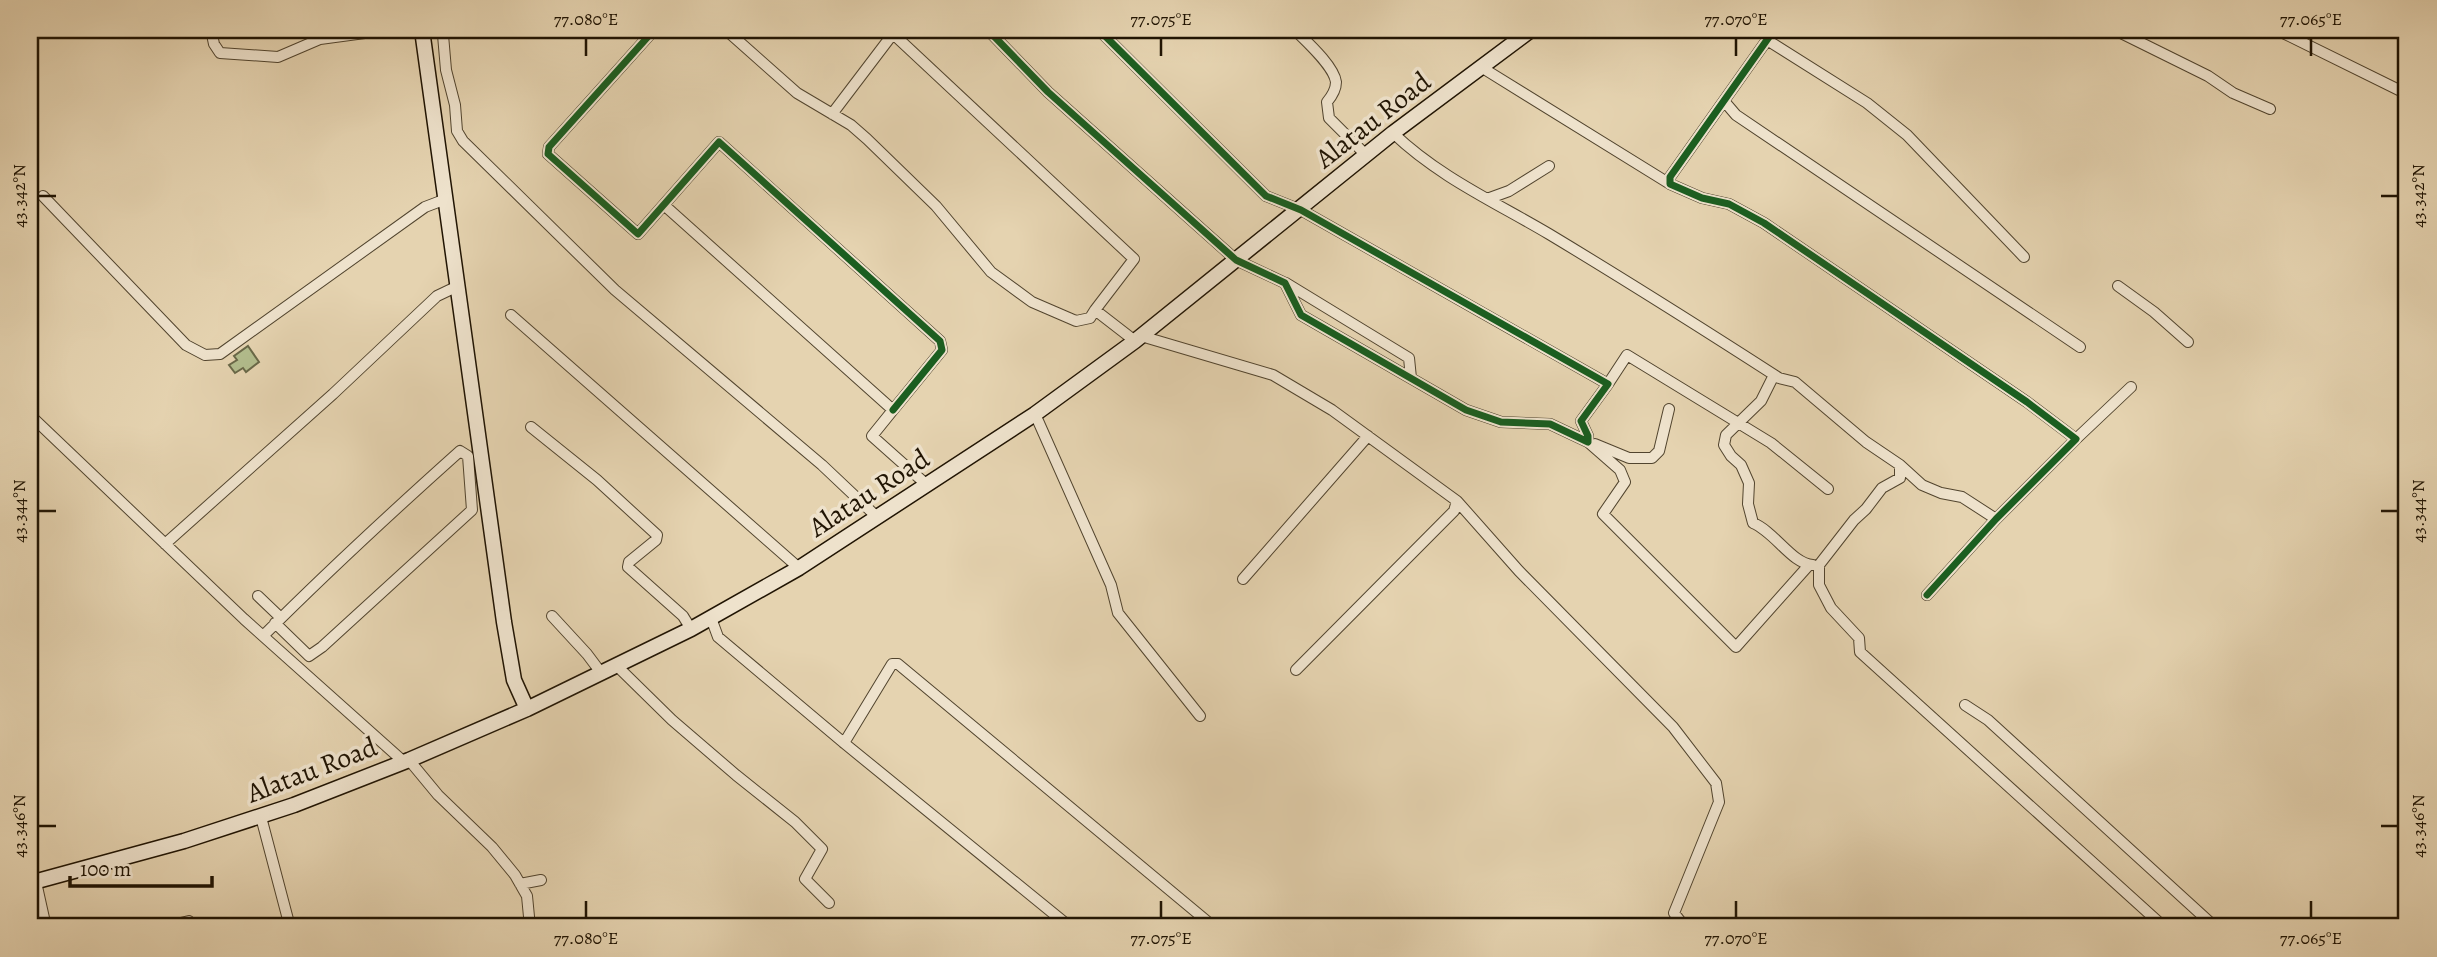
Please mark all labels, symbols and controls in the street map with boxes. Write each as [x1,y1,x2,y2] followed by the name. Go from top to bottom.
[554,7,618,31] text: 77.080°E
[1130,7,1192,31] text: 77.075°E
[1704,7,1768,31] text: 77.070°E
[2280,7,2342,31] text: 77.065°E
[1307,62,1439,178] street label: Alatau Road
[7,164,31,228] text: 43.342°N
[2406,164,2430,228] text: 43.342°N
[800,439,938,547] street label: Alatau Road
[7,479,31,543] text: 43.344°N
[2406,479,2430,543] text: 43.344°N
[240,727,384,813] street label: Alatau Road
[7,794,31,858] text: 43.346°N
[2406,794,2430,858] text: 43.346°N
[70,845,212,889] scale bar
[80,855,131,883] text: 100 m
[554,926,618,950] text: 77.080°E
[1130,926,1192,950] text: 77.075°E
[1704,926,1768,950] text: 77.070°E
[2280,926,2342,950] text: 77.065°E

